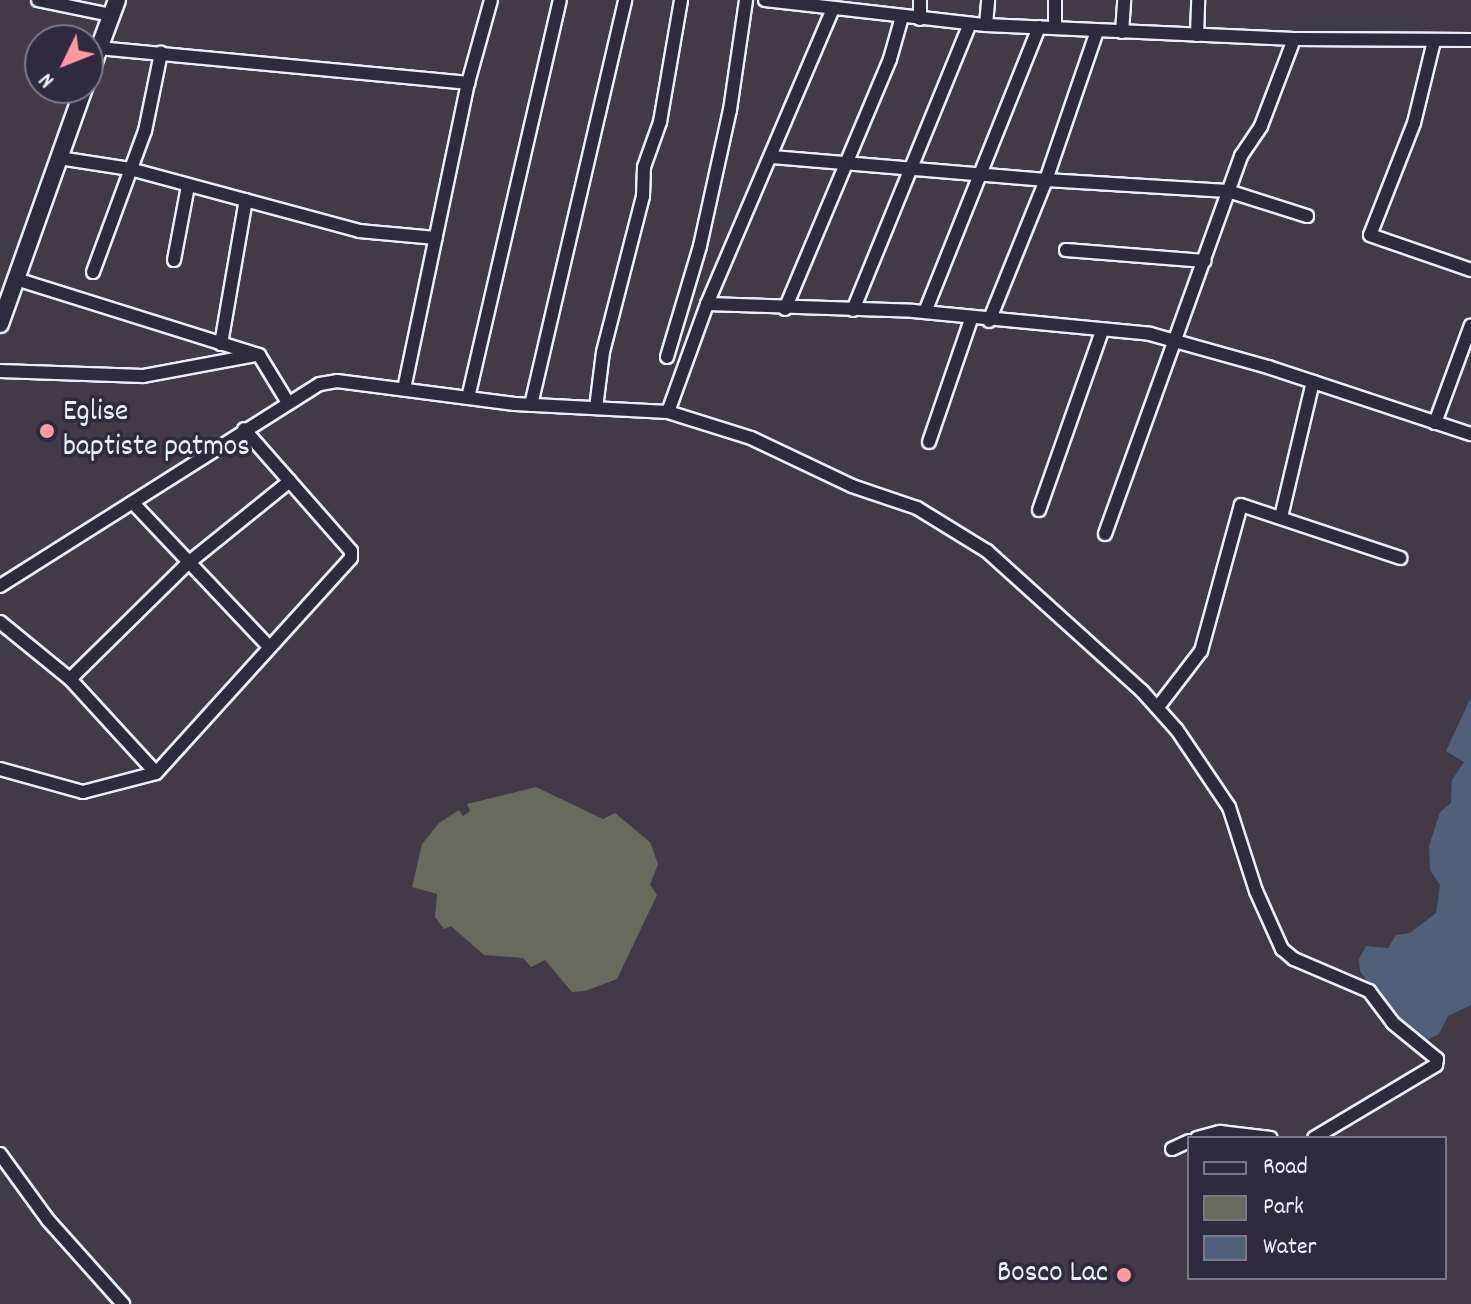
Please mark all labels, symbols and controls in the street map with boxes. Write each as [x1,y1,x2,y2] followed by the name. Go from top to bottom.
[24,24,104,104] north arrow
[33,65,63,94] text: N
[63,396,250,466] place label: Eglise baptiste patmos
[38,422,56,440] marker: Eglise baptiste patmos
[1187,1136,1447,1280] legend
[1263,1151,1308,1185] text: Road
[1263,1191,1304,1225] text: Park
[1263,1231,1316,1265] text: Water
[997,1257,1108,1293] place label: Bosco Lac
[1115,1266,1133,1284] marker: Bosco Lac

